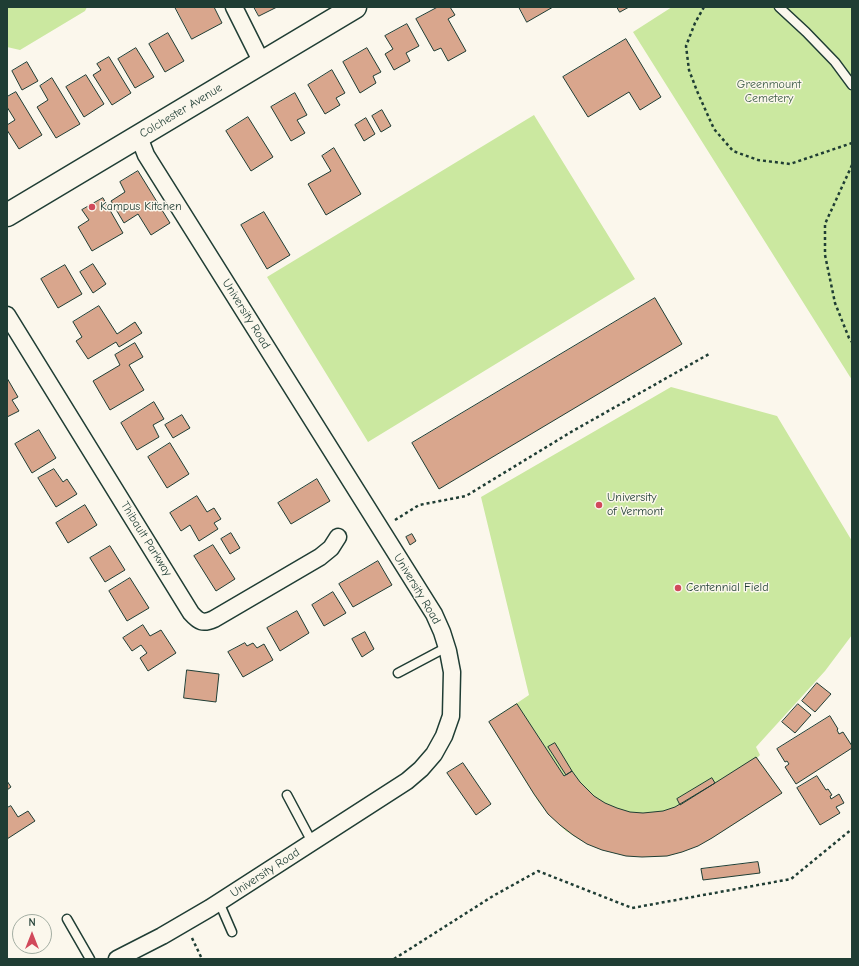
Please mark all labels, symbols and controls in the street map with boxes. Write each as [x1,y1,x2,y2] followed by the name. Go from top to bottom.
[737,78,801,106] park label: Greenmount Cemetery
[137,81,225,141] street label: Colchester Avenue
[100,200,182,214] place label: Kampus Kitchen
[87,202,97,212] marker: Kampus Kitchen
[219,276,273,352] street label: University Road
[607,491,663,519] place label: University of Vermont
[117,499,175,579] street label: Thibault Parkway
[594,500,604,510] marker: University of Vermont
[390,551,444,627] street label: University Road
[686,581,769,595] place label: Centennial Field
[673,583,683,593] marker: Centennial Field
[228,845,302,901] street label: University Road
[12,914,52,954] north arrow
[28,916,36,929] text: N

